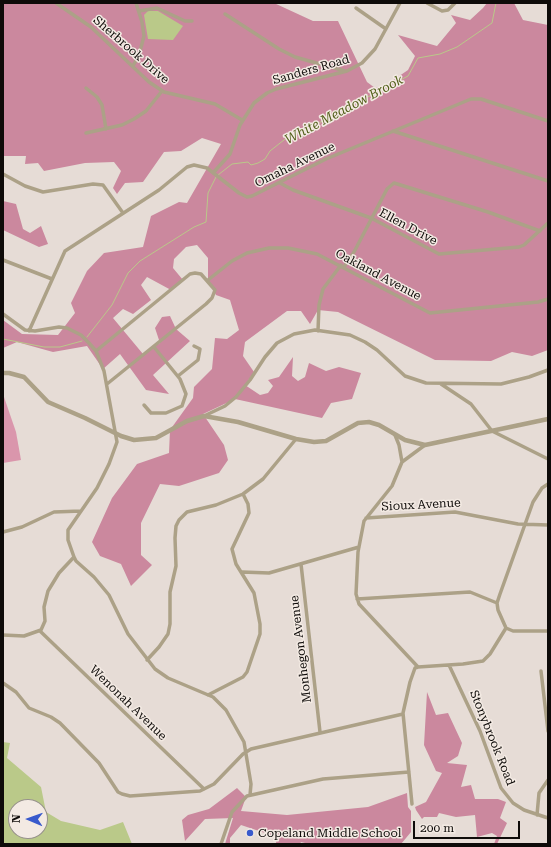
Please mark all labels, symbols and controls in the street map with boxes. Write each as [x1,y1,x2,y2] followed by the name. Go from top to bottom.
[90,13,172,87] street label: Sherbrook Drive
[271,52,351,88] street label: Sanders Road
[282,72,406,148] water label: White Meadow Brook
[253,139,337,191] street label: Omaha Avenue
[376,206,440,248] street label: Ellen Drive
[333,246,423,304] street label: Oakland Avenue
[381,496,461,514] street label: Sioux Avenue
[287,594,315,704] street label: Monhegon Avenue
[87,663,169,743] street label: Wenonah Avenue
[466,688,518,788] street label: Stonybrook Road
[8,799,48,839] north arrow
[415,813,522,839] scale bar
[10,814,23,823] text: N
[420,821,454,835] text: 200 m
[258,826,402,840] place label: Copeland Middle School
[245,828,255,838] marker: Copeland Middle School

